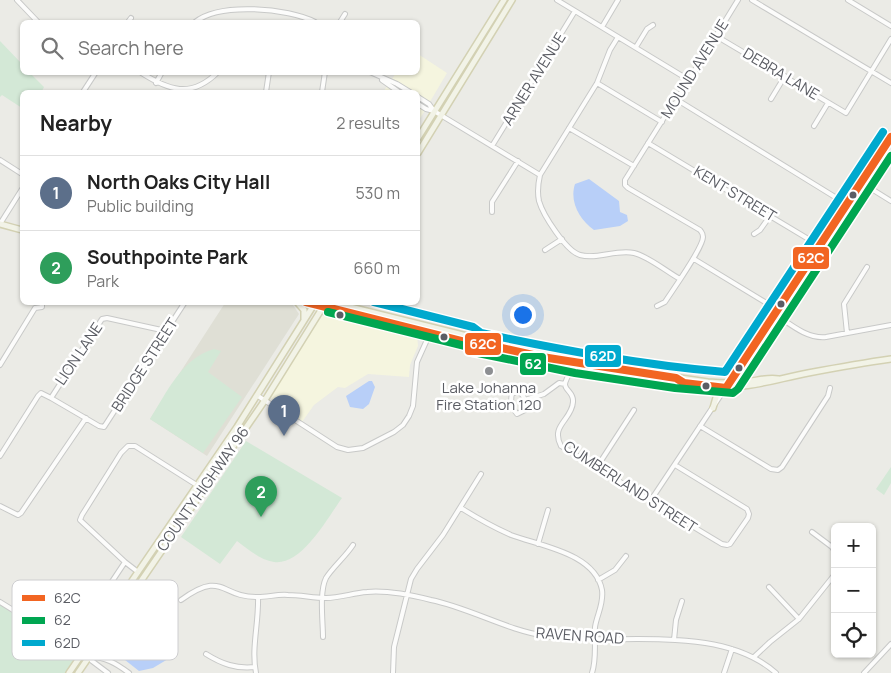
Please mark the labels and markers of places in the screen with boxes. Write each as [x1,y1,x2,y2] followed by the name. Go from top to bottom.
[848,190,858,200] unlabelled marker
[776,299,786,309] unlabelled marker
[335,310,345,320] unlabelled marker
[439,332,449,342] unlabelled marker
[734,363,744,373] unlabelled marker
[483,365,495,377] marker: Lake Johanna Fire Station 120
[436,377,542,415] place label: Lake Johanna Fire Station 120
[701,381,711,391] unlabelled marker
[268,395,300,436] pin: 1
[245,476,277,517] pin: 2

